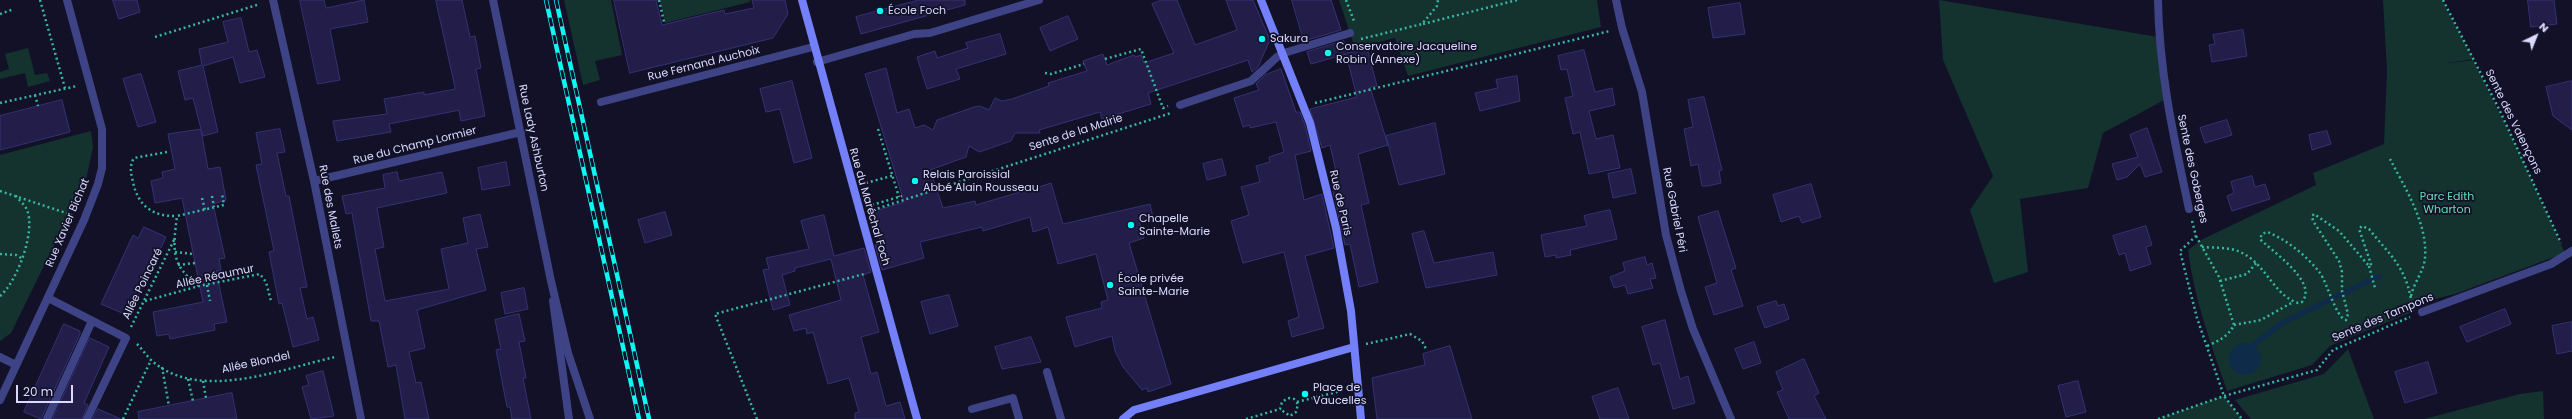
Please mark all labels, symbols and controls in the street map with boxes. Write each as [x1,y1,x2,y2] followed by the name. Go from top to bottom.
[888,4,946,18] place label: École Foch
[875,6,885,16] marker: École Foch
[2516,16,2556,56] north arrow
[2536,19,2553,36] text: N
[1270,32,1308,46] place label: Sakura
[1257,34,1267,44] marker: Sakura
[1336,40,1477,66] place label: Conservatoire Jacqueline Robin (Annexe)
[647,44,761,84] street label: Rue Fernand Auchoix
[1323,48,1333,58] marker: Conservatoire Jacqueline Robin (Annexe)
[2482,67,2544,177] street label: Sente des Valençons
[515,83,551,193] street label: Rue Lady Ashburton
[1028,112,1124,154] street label: Sente de la Mairie
[2174,113,2210,225] street label: Sente des Goberges
[352,124,478,168] street label: Rue du Champ Lormier
[846,147,892,267] street label: Rue du Maréchal Foch
[315,164,345,250] street label: Rue des Mallets
[1659,166,1689,254] street label: Rue Gabriel Péri
[923,168,1039,194] place label: Relais Paroissial Abbé Alain Rousseau
[1326,169,1354,237] street label: Rue de Paris
[910,176,920,186] marker: Relais Paroissial Abbé Alain Rousseau
[43,177,93,269] street label: Rue Xavier Bichat
[2420,190,2474,216] park label: Parc Edith Wharton
[1139,212,1210,238] place label: Chapelle Sainte-Marie
[1126,220,1136,230] marker: Chapelle Sainte-Marie
[120,246,166,322] street label: Allée Poincaré
[175,262,255,292] street label: Allée Réaumur
[1118,272,1189,298] place label: École privée Sainte-Marie
[1105,280,1115,290] marker: École privée Sainte-Marie
[2330,291,2436,345] street label: Sente des Tampons
[220,349,292,377] street label: Allée Blondel
[18,377,75,403] scale bar
[1313,381,1366,407] place label: Place de Vaucelles
[23,383,53,400] text: 20 m
[1300,389,1310,399] marker: Place de Vaucelles

